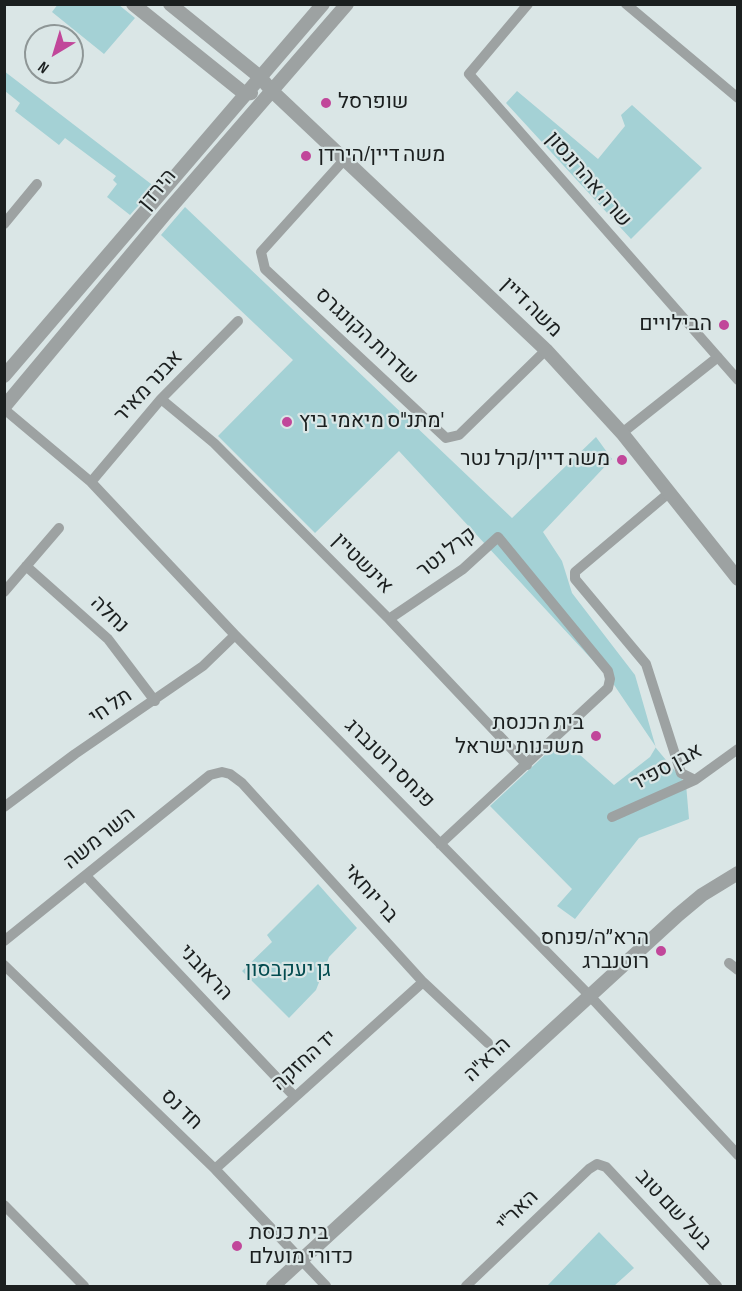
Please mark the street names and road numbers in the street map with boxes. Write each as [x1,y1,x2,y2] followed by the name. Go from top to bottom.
[540,127,636,233] street label: שרה אהרונסון
[134,164,182,216] street label: הירדן
[495,273,567,343] street label: משה דיין
[309,283,423,391] street label: שדרות הקונגרס
[109,346,189,428] street label: אבנר מאיר
[412,522,482,584] street label: קרל נטר
[326,528,398,600] street label: אינשטיין
[85,591,133,639] street label: נחלה
[85,684,137,730] street label: תל חי
[339,714,439,814] street label: פנחס רוטנברג
[627,739,707,797] street label: אבן ספיר
[59,802,141,876] street label: השר משה
[337,860,403,928] street label: בר יוחאי
[173,940,237,1006] street label: הראובני
[267,1025,343,1097] street label: יד החזקה
[459,1032,517,1088] street label: הרא"ה
[155,1084,207,1136] street label: חד נס
[629,1165,717,1255] street label: בעל שם טוב
[492,1185,544,1237] street label: האר"י

